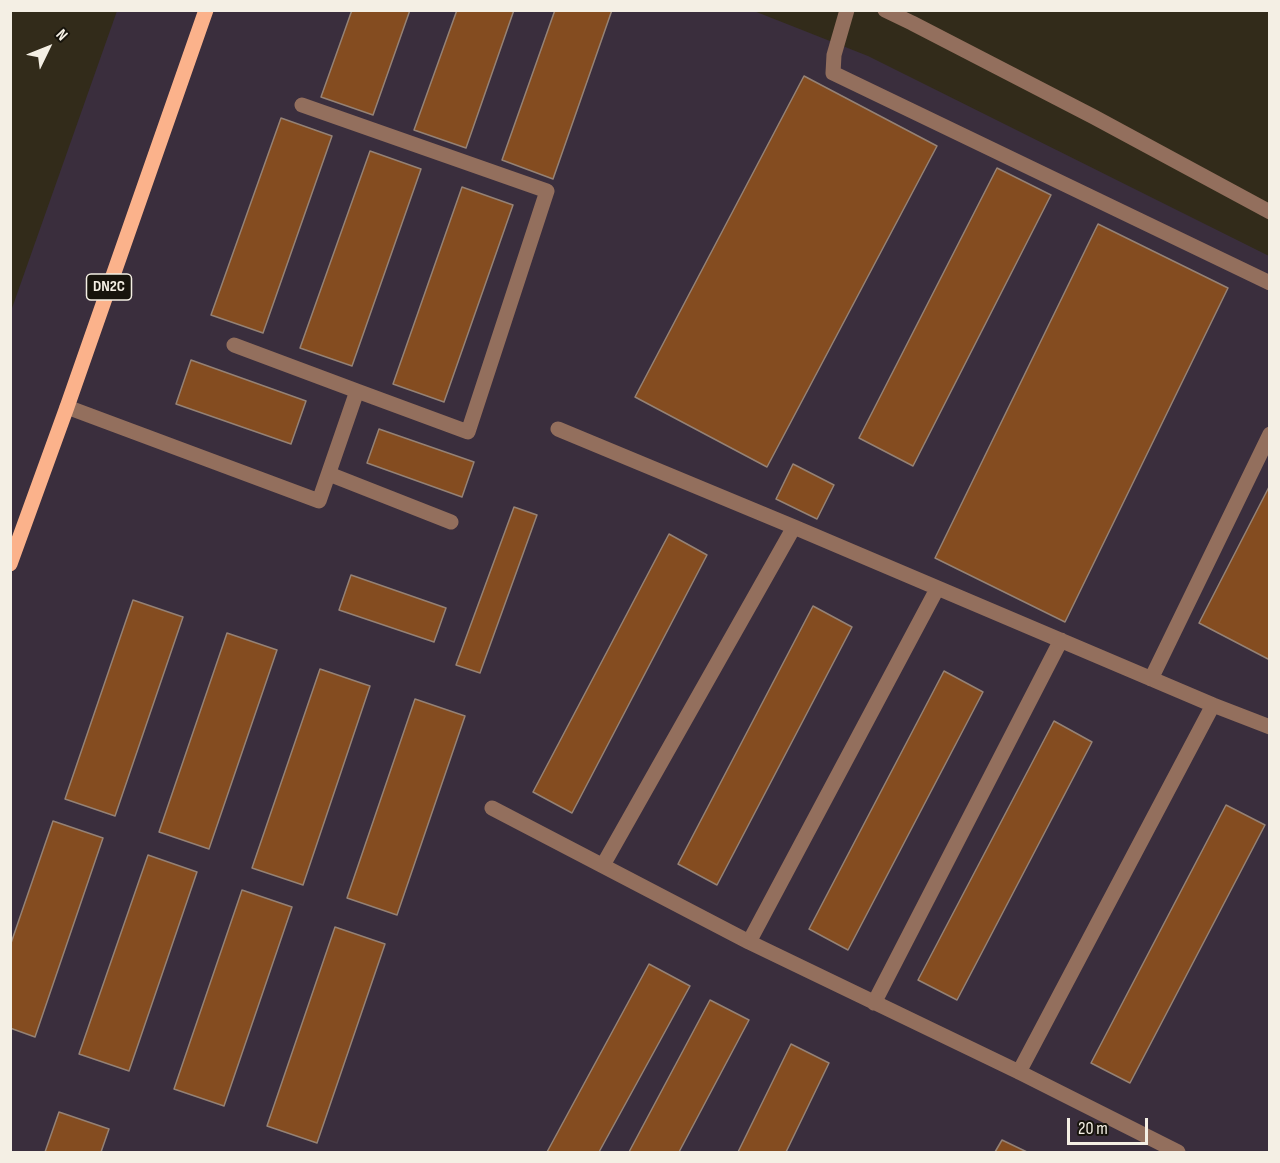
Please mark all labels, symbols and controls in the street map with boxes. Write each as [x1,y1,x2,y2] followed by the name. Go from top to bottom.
[18,18,78,78] north arrow
[52,26,71,45] text: N
[86,274,132,300] road number: DN2C
[1070,1106,1151,1144] scale bar
[1078,1118,1108,1139] text: 20 m

